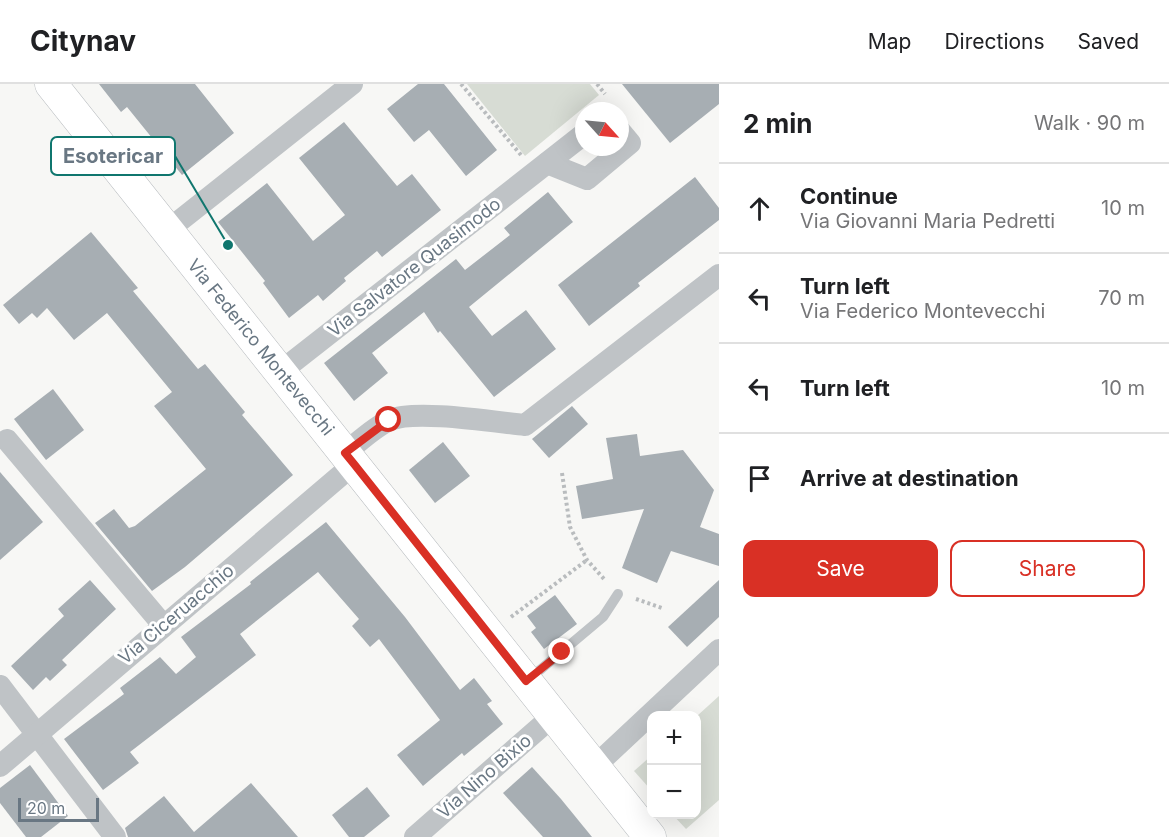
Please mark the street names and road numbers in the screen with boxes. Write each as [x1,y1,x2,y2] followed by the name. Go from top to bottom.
[323,193,505,341] street label: Via Salvatore Quasimodo
[183,255,339,439] street label: Via Federico Montevecchi
[114,560,238,668] street label: Via Ciceruacchio
[433,730,535,822] street label: Via Nino Bixio

